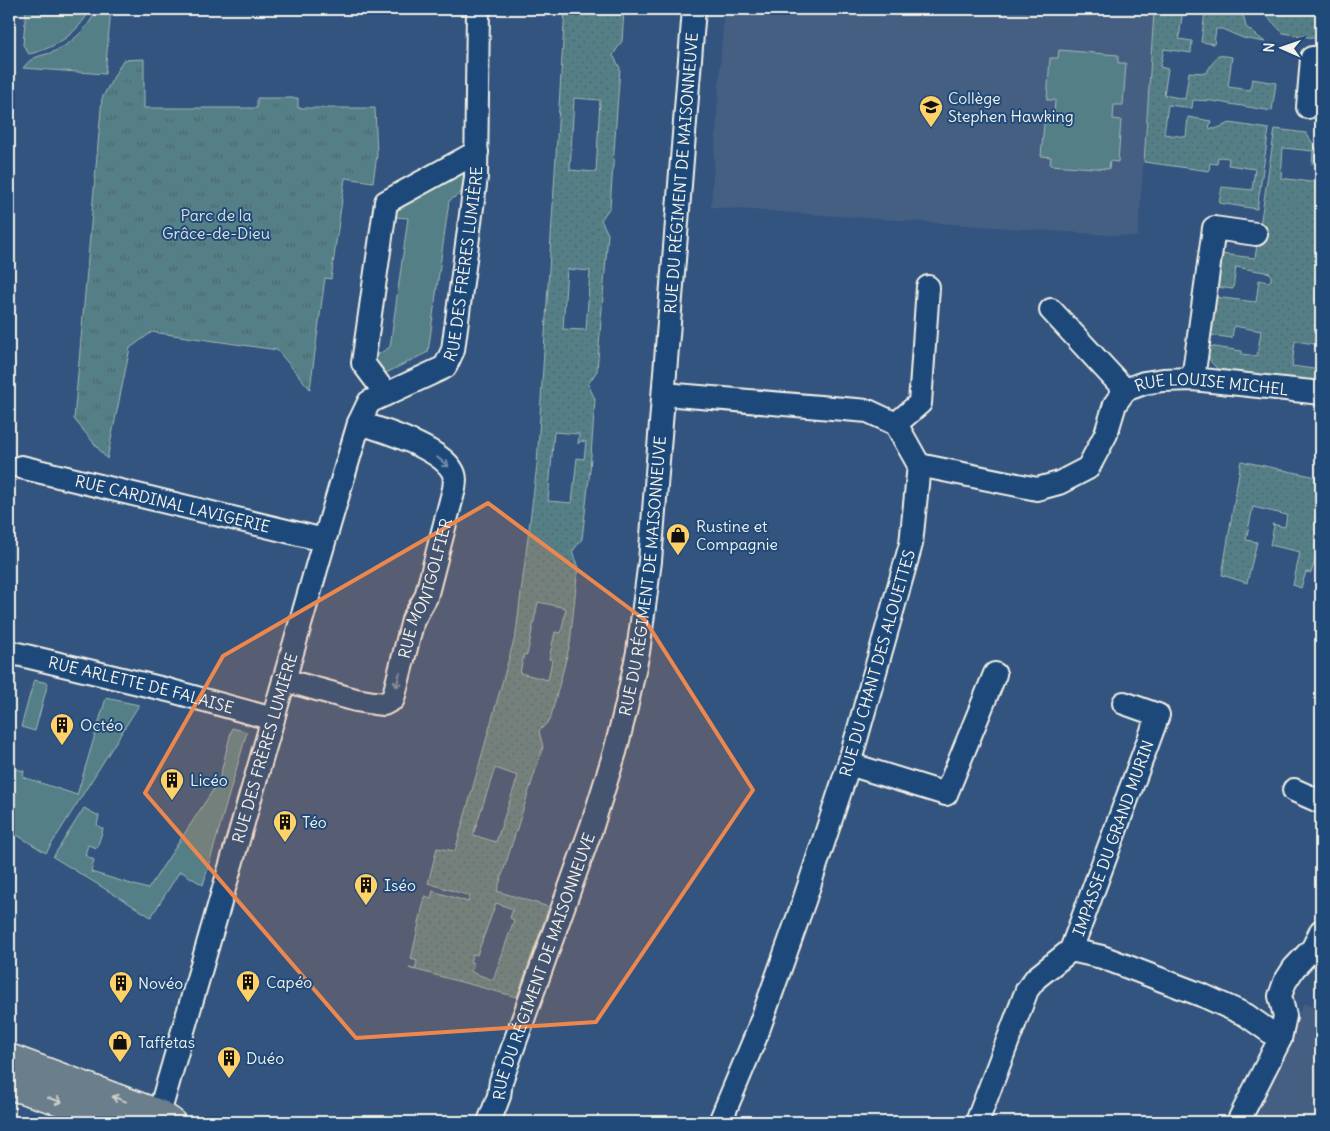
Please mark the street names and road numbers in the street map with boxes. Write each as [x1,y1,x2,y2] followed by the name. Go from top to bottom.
[660,31,702,314] street label: RUE DU RÉGIMENT DE MAISONNEUVE
[439,166,486,365] street label: RUE DES FRÈRES LUMIÈRE
[1132,369,1290,399] street label: RUE LOUISE MICHEL
[614,435,670,718] street label: RUE DU RÉGIMENT DE MAISONNEUVE
[73,470,272,537] street label: RUE CARDINAL LAVIGERIE
[394,516,456,661] street label: RUE MONTGOLFIER
[835,547,919,779] street label: RUE DU CHANT DES ALOUETTES
[228,651,301,845] street label: RUE DES FRÈRES LUMIÈRE
[46,652,236,718] street label: RUE ARLETTE DE FALAISE
[1068,737,1158,939] street label: IMPASSE DU GRAND MURIN
[489,830,599,1101] street label: RUE DU RÉGIMENT DE MAISONNEUVE

